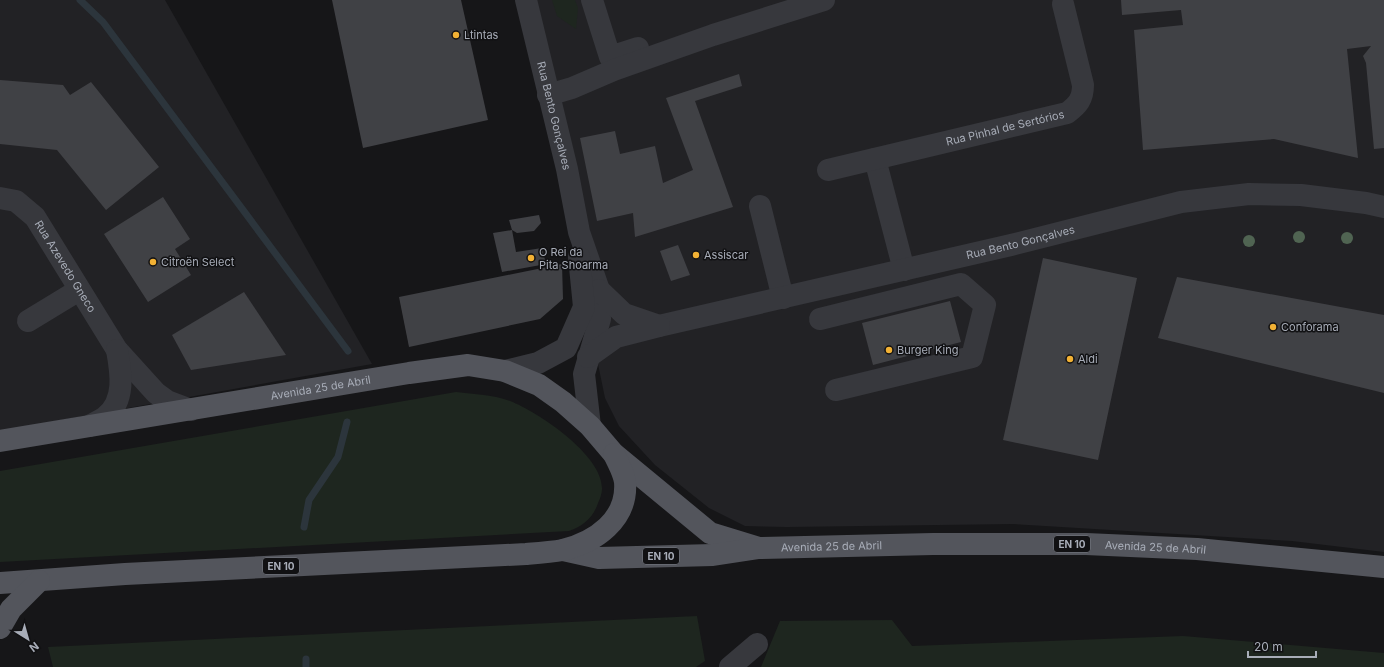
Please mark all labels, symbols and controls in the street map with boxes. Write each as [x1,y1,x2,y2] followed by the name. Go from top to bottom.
[464,28,499,42] place label: Ltintas
[451,30,461,40] marker: Ltintas
[534,60,574,171] street label: Rua Bento Gonçalves
[944,107,1066,149] street label: Rua Pinhal de Sertórios
[32,218,99,315] street label: Rua Azevedo Gneco
[965,222,1076,262] street label: Rua Bento Gonçalves
[539,245,608,272] place label: O Rei da Pita Shoarma
[704,248,748,262] place label: Assiscar
[691,250,701,260] marker: Assiscar
[526,253,536,263] marker: O Rei da Pita Shoarma
[161,255,235,269] place label: Citroën Select
[148,257,158,267] marker: Citroën Select
[1281,320,1339,334] place label: Conforama
[1268,322,1278,332] marker: Conforama
[897,343,959,357] place label: Burger King
[884,345,894,355] marker: Burger King
[1078,352,1098,366] place label: Aldi
[1065,354,1075,364] marker: Aldi
[270,372,372,403] street label: Avenida 25 de Abril
[1054,536,1090,552] road number: EN 10
[781,538,882,554] street label: Avenida 25 de Abril
[1105,538,1207,557] street label: Avenida 25 de Abril
[643,548,679,564] road number: EN 10
[263,558,299,574] road number: EN 10
[8,619,48,659] north arrow
[1248,633,1316,659] scale bar
[26,639,42,655] text: N
[1254,639,1283,654] text: 20 m

